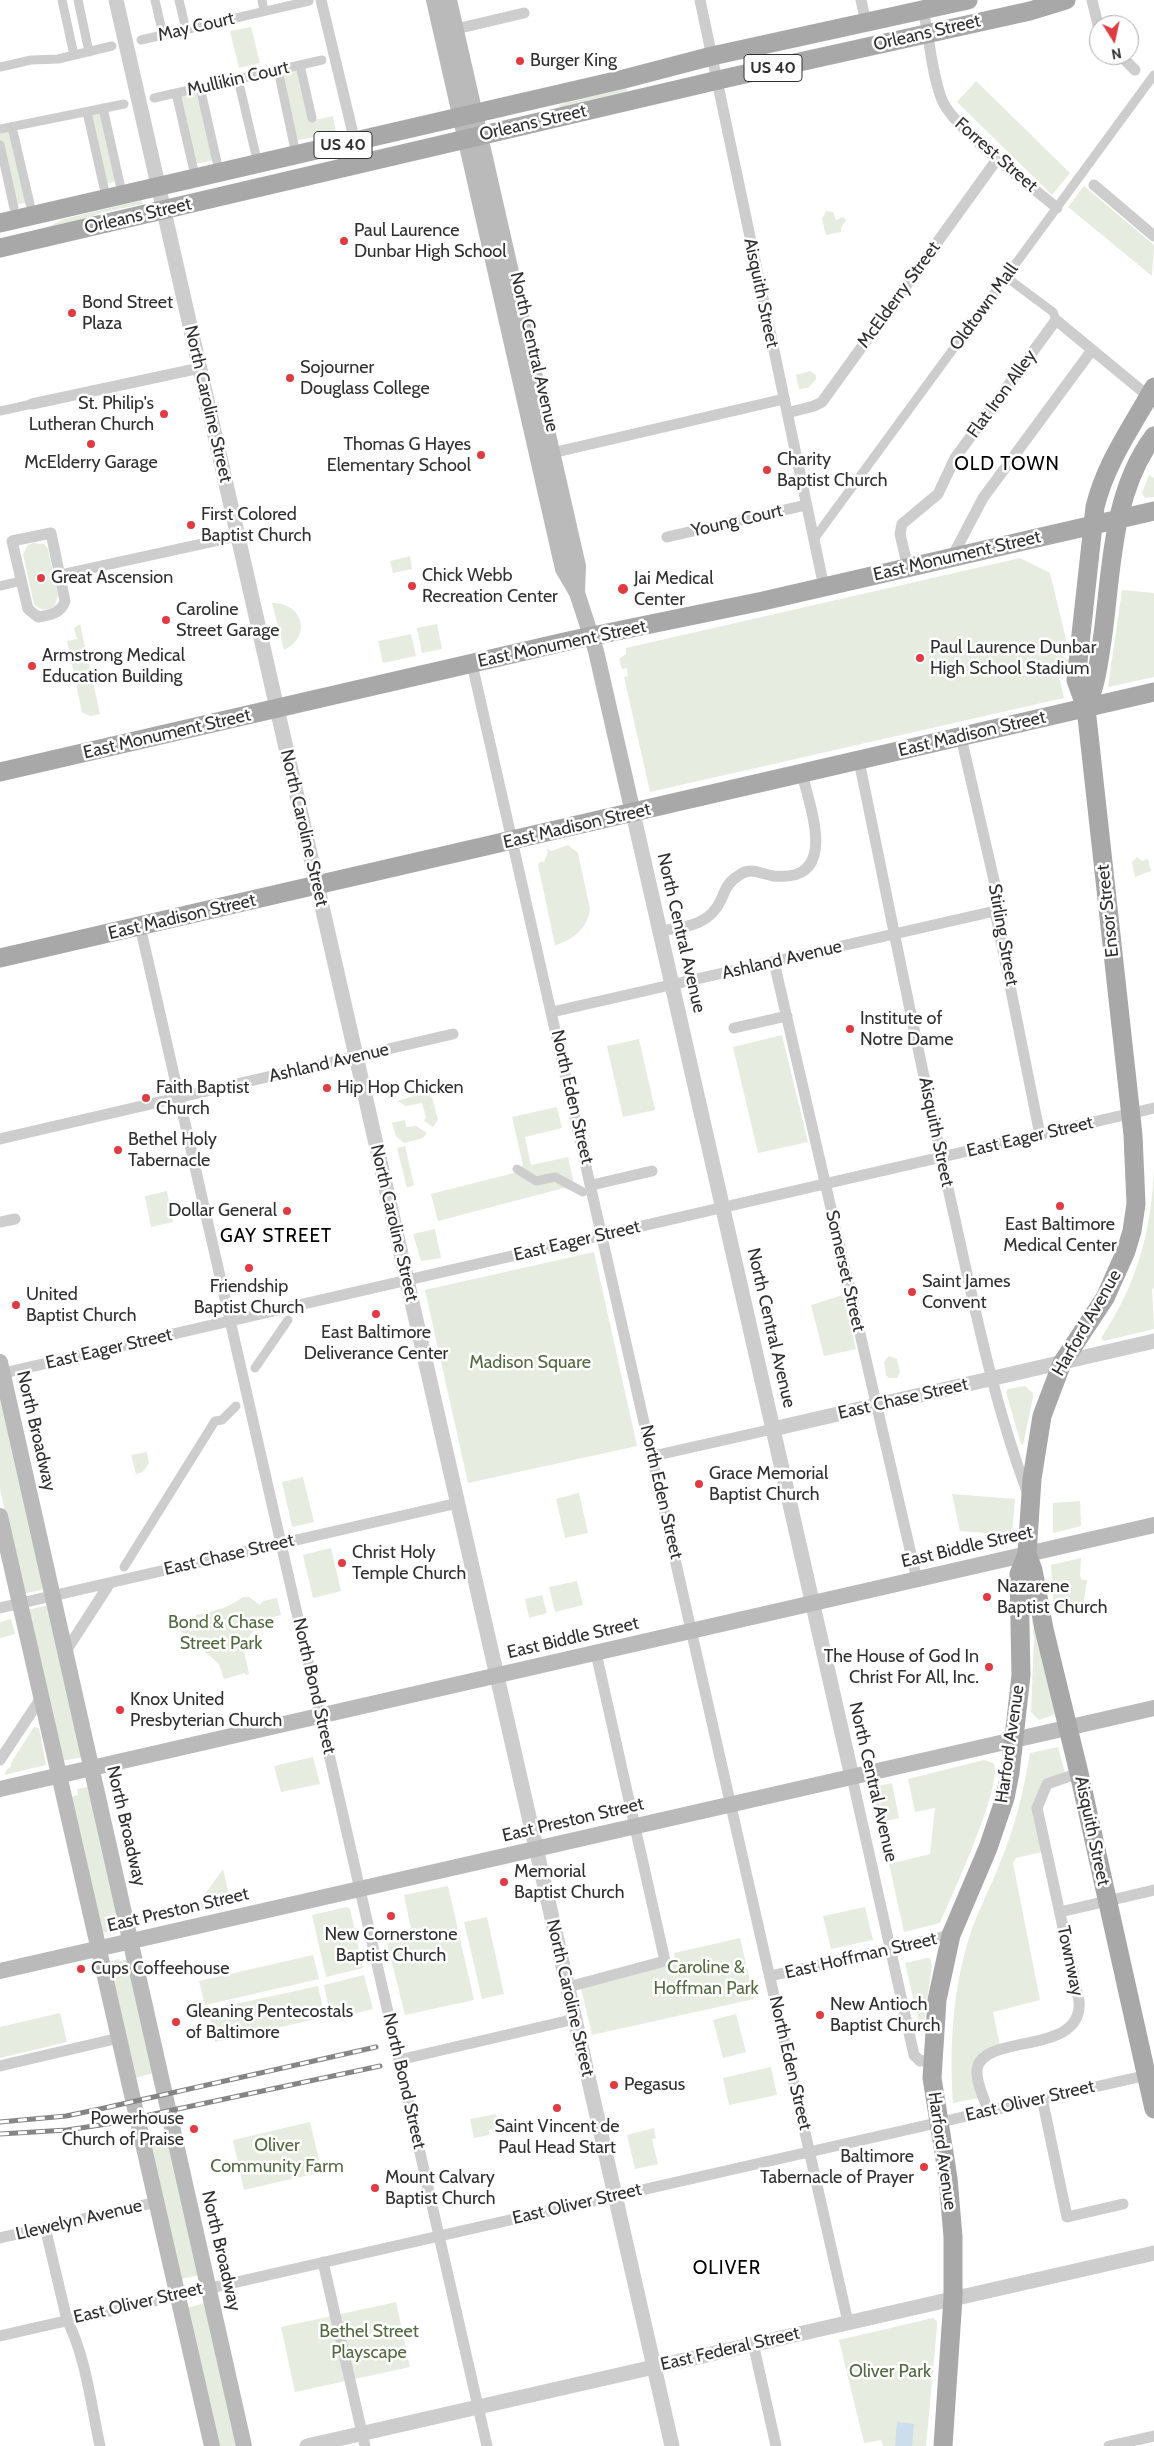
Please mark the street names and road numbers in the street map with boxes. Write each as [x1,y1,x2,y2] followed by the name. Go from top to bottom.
[156,8,236,46] street label: May Court
[871,10,983,56] street label: Orleans Street
[744,54,802,82] road number: US 40
[185,57,291,101] street label: Mullikin Court
[477,100,589,146] street label: Orleans Street
[950,113,1042,197] street label: Forrest Street
[314,132,372,158] road number: US 40
[82,193,194,239] street label: Orleans Street
[739,236,783,350] street label: Aisquith Street
[853,237,945,353] street label: McElderry Street
[945,259,1023,355] street label: Oldtown Mall
[505,270,563,434] street label: North Central Avenue
[179,323,237,485] street label: North Caroline Street
[963,346,1041,442] street label: Flat Iron Alley
[689,500,785,542] street label: Young Court
[871,526,1043,586] street label: East Monument Street
[476,616,648,672] street label: East Monument Street
[81,704,253,764] street label: East Monument Street
[896,707,1048,761] street label: East Madison Street
[275,747,333,909] street label: North Caroline Street
[501,799,653,853] street label: East Madison Street
[652,851,710,1015] street label: North Central Avenue
[1092,864,1124,958] street label: Ensor Street
[983,882,1023,988] street label: Stirling Street
[106,890,258,944] street label: East Madison Street
[720,936,844,984] street label: Ashland Avenue
[546,1028,598,1166] street label: North Eden Street
[267,1039,391,1087] street label: Ashland Avenue
[914,1075,958,1189] street label: Aisquith Street
[965,1112,1095,1162] street label: East Eager Street
[365,1142,423,1304] street label: North Caroline Street
[821,1208,869,1334] street label: Somerset Street
[512,1216,642,1266] street label: East Eager Street
[742,1246,800,1410] street label: North Central Avenue
[1048,1266,1126,1380] street label: Harford Avenue
[44,1324,174,1374] street label: East Eager Street
[12,1369,60,1493] street label: North Broadway
[836,1374,970,1424] street label: East Chase Street
[635,1423,687,1561] street label: North Eden Street
[899,1521,1035,1573] street label: East Biddle Street
[162,1530,296,1580] street label: East Chase Street
[505,1612,641,1664] street label: East Biddle Street
[288,1616,340,1756] street label: North Bond Street
[991,1684,1029,1804] street label: Harford Avenue
[844,1700,902,1864] street label: North Central Avenue
[102,1764,150,1888] street label: North Broadway
[1070,1774,1114,1888] street label: Aisquith Street
[500,1793,646,1847] street label: East Preston Street
[105,1883,251,1937] street label: East Preston Street
[541,1917,599,2079] street label: North Caroline Street
[1052,1924,1088,1998] street label: Townway
[783,1928,939,1984] street label: East Hoffman Street
[764,1994,816,2132] street label: North Eden Street
[378,2011,430,2151] street label: North Bond Street
[963,2076,1097,2126] street label: East Oliver Street
[923,2091,961,2211] street label: Harford Avenue
[510,2179,644,2229] street label: East Oliver Street
[197,2189,245,2313] street label: North Broadway
[14,2195,144,2245] street label: Llewelyn Avenue
[71,2278,205,2328] street label: East Oliver Street
[658,2323,802,2375] street label: East Federal Street

